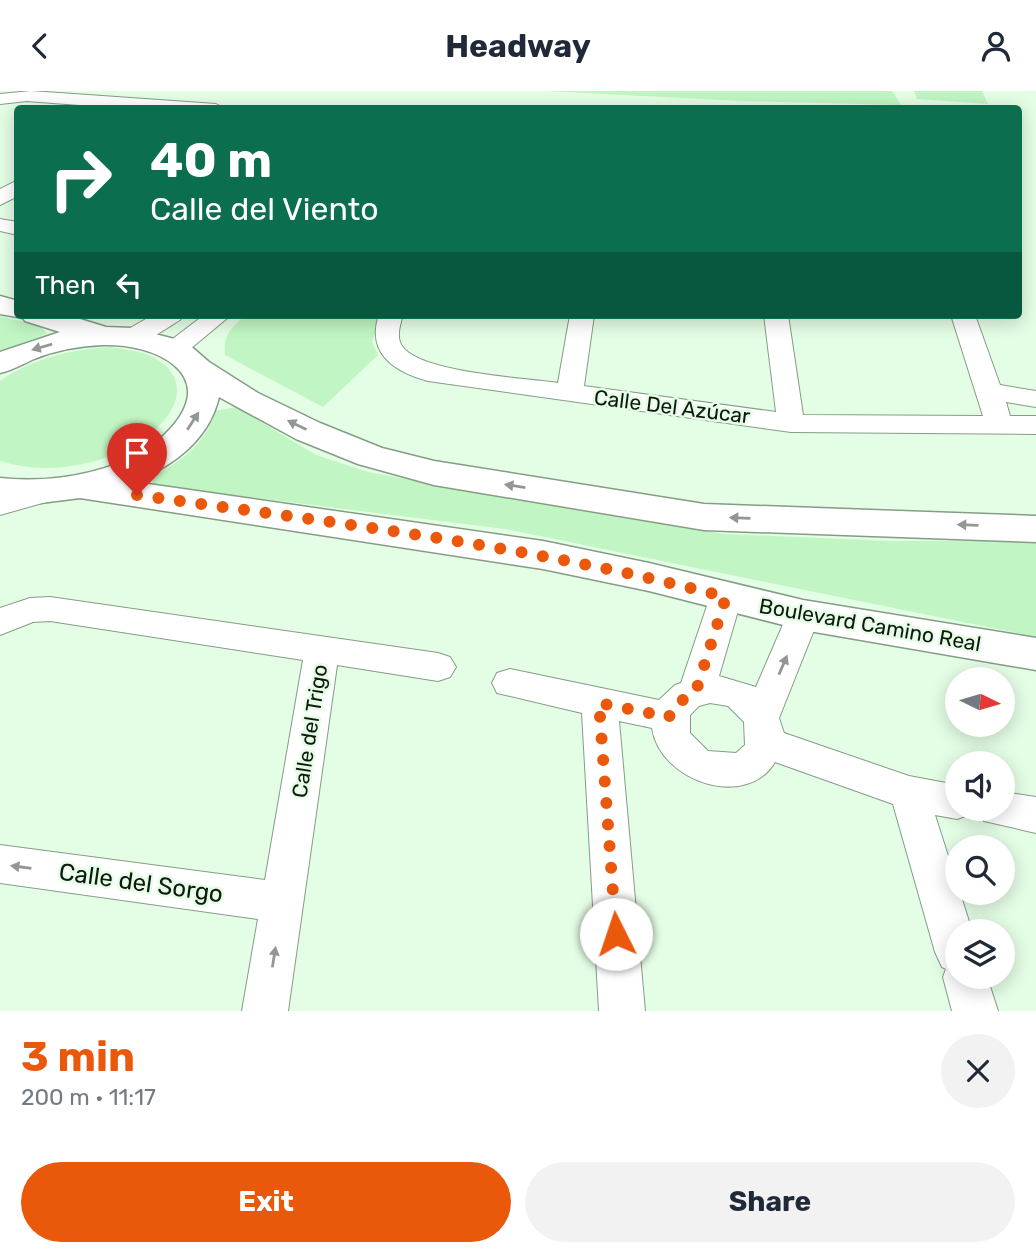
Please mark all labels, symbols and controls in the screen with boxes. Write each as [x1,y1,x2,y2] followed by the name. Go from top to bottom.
[21,27,59,65] icon: back
[445,27,591,65] text: Headway
[977,27,1015,65] icon: person
[150,131,272,189] text: 40 m
[35,133,126,224] icon: right
[150,190,379,228] text: Calle del Viento
[110,266,148,304] icon: left
[35,270,96,301] text: Then
[31,342,52,352] one-way arrow
[593,385,752,428] street label: Calle Del Azúcar
[187,411,200,431] one-way arrow
[287,420,307,431] one-way arrow
[107,423,167,495] pin
[118,434,156,472] icon: arrive
[504,480,526,491] one-way arrow
[729,513,751,524] one-way arrow
[957,520,979,531] one-way arrow
[757,593,983,656] street label: Boulevard Camino Real
[777,655,788,676] one-way arrow
[287,662,332,799] street label: Calle del Trigo
[945,667,1015,737] north arrow
[945,667,1015,989] map controls
[945,751,1015,821] button: sound
[945,835,1015,905] button: search
[57,858,225,908] street label: Calle del Sorgo
[10,861,32,872] one-way arrow
[579,897,653,971] position arrow
[945,919,1015,989] button: layers
[269,945,280,967] one-way arrow
[21,1032,135,1082] text: 3 min
[941,1034,1015,1108] button: close
[21,1083,156,1111] text: 200 m · 11:17
[21,1162,511,1242] button: Exit
[525,1162,1015,1242] button: Share

